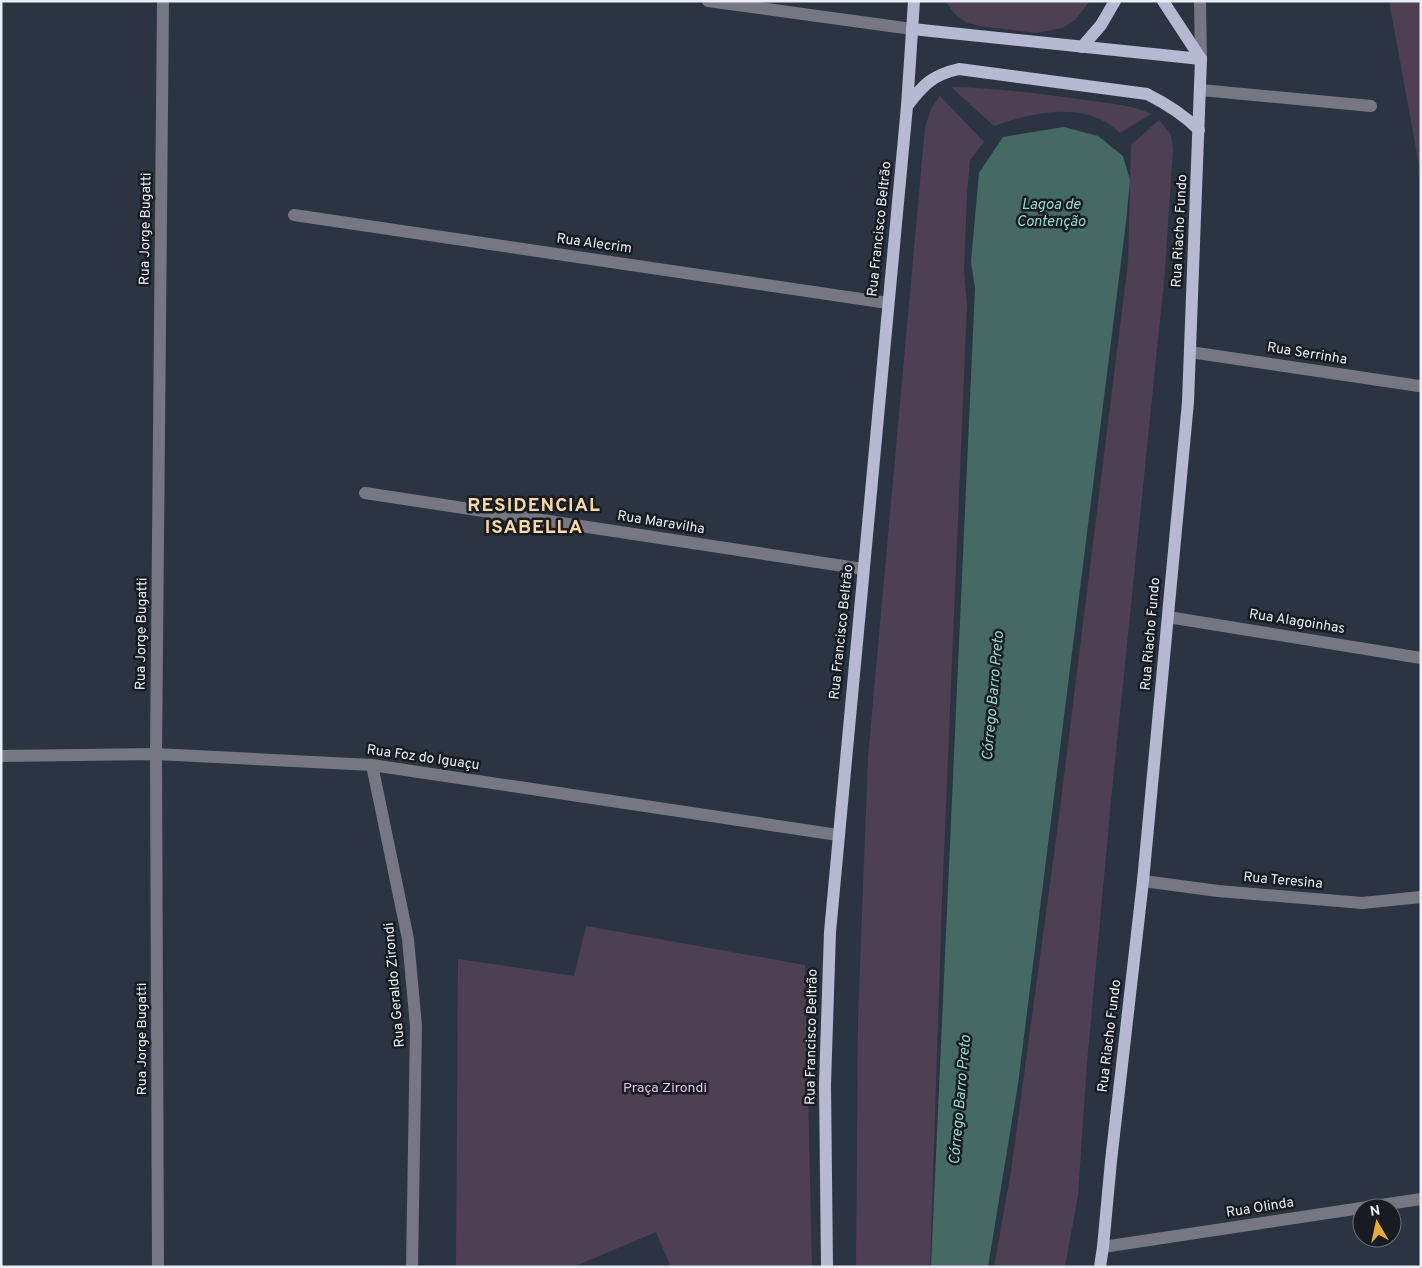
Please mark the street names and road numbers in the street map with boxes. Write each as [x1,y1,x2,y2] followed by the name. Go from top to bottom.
[864,160,896,298] street label: Rua Francisco Beltrão
[137,173,155,285] street label: Rua Jorge Bugatti
[1169,174,1191,288] street label: Rua Riacho Fundo
[555,230,633,258] street label: Rua Alecrim
[1266,339,1348,369] street label: Rua Serrinha
[616,508,706,538] street label: Rua Maravilha
[826,563,858,701] street label: Rua Francisco Beltrão
[1138,577,1164,691] street label: Rua Riacho Fundo
[133,578,151,690] street label: Rua Jorge Bugatti
[1248,606,1346,638] street label: Rua Alagoinhas
[366,742,480,774] street label: Rua Foz do Iguaçu
[1243,869,1323,893] street label: Rua Teresina
[381,922,409,1048] street label: Rua Geraldo Zirondi
[802,969,822,1105] street label: Rua Francisco Beltrão
[1095,978,1125,1093] street label: Rua Riacho Fundo
[134,983,151,1095] street label: Rua Jorge Bugatti
[1225,1194,1295,1222] street label: Rua Olinda

